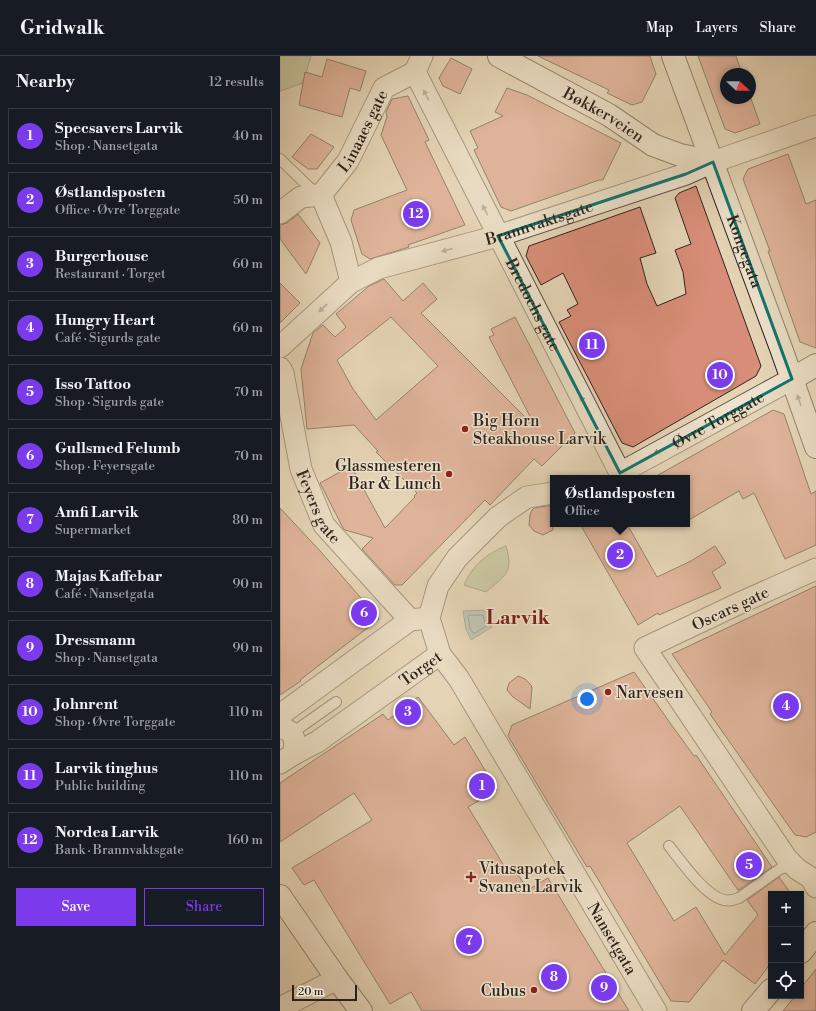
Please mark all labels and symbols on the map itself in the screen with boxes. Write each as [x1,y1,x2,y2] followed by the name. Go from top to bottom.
[720,68,756,104] north arrow
[558,83,648,147] street label: Bøkkerveien
[334,86,393,177] street label: Linaaes gate
[423,89,430,100] one-way arrow
[482,196,596,250] street label: Brannvaktsgate
[403,199,429,229] pin: 12
[482,205,489,216] one-way arrow
[721,212,767,292] street label: Kongegata
[441,247,453,253] one-way arrow
[500,254,565,355] street label: Bredochs gate
[318,303,328,313] one-way arrow
[579,330,605,360] pin: 11
[707,360,733,390] pin: 10
[669,387,768,454] street label: Øvre Torggate
[796,394,802,406] one-way arrow
[580,395,586,407] one-way arrow
[472,411,608,449] place label: Big Horn Steakhouse Larvik
[460,424,470,434] marker: Big Horn Steakhouse Larvik
[654,448,665,455] one-way arrow
[335,456,441,494] place label: Glassmesteren Bar & Lunch
[291,467,345,548] street label: Feyers gate
[444,469,454,479] marker: Glassmesteren Bar & Lunch
[607,540,633,570] pin: 2
[689,582,772,635] street label: Oscars gate
[351,598,377,628] pin: 6
[486,606,551,631] district label: Larvik
[396,647,446,691] street label: Torget
[616,683,684,703] place label: Narvesen
[603,687,613,697] marker: Narvesen
[577,689,597,709] your location
[773,691,799,721] pin: 4
[395,697,421,727] pin: 3
[469,771,495,801] pin: 1
[736,850,762,880] pin: 5
[478,859,584,897] place label: Vitusapotek Svanen Larvik
[466,872,476,882] marker: Vitusapotek Svanen Larvik
[583,899,642,979] street label: Nansetgata
[456,926,482,956] pin: 7
[541,962,567,992] pin: 8
[591,973,617,1003] pin: 9
[481,981,526,1001] place label: Cubus
[292,983,357,1002] scale bar
[529,985,539,995] marker: Cubus

